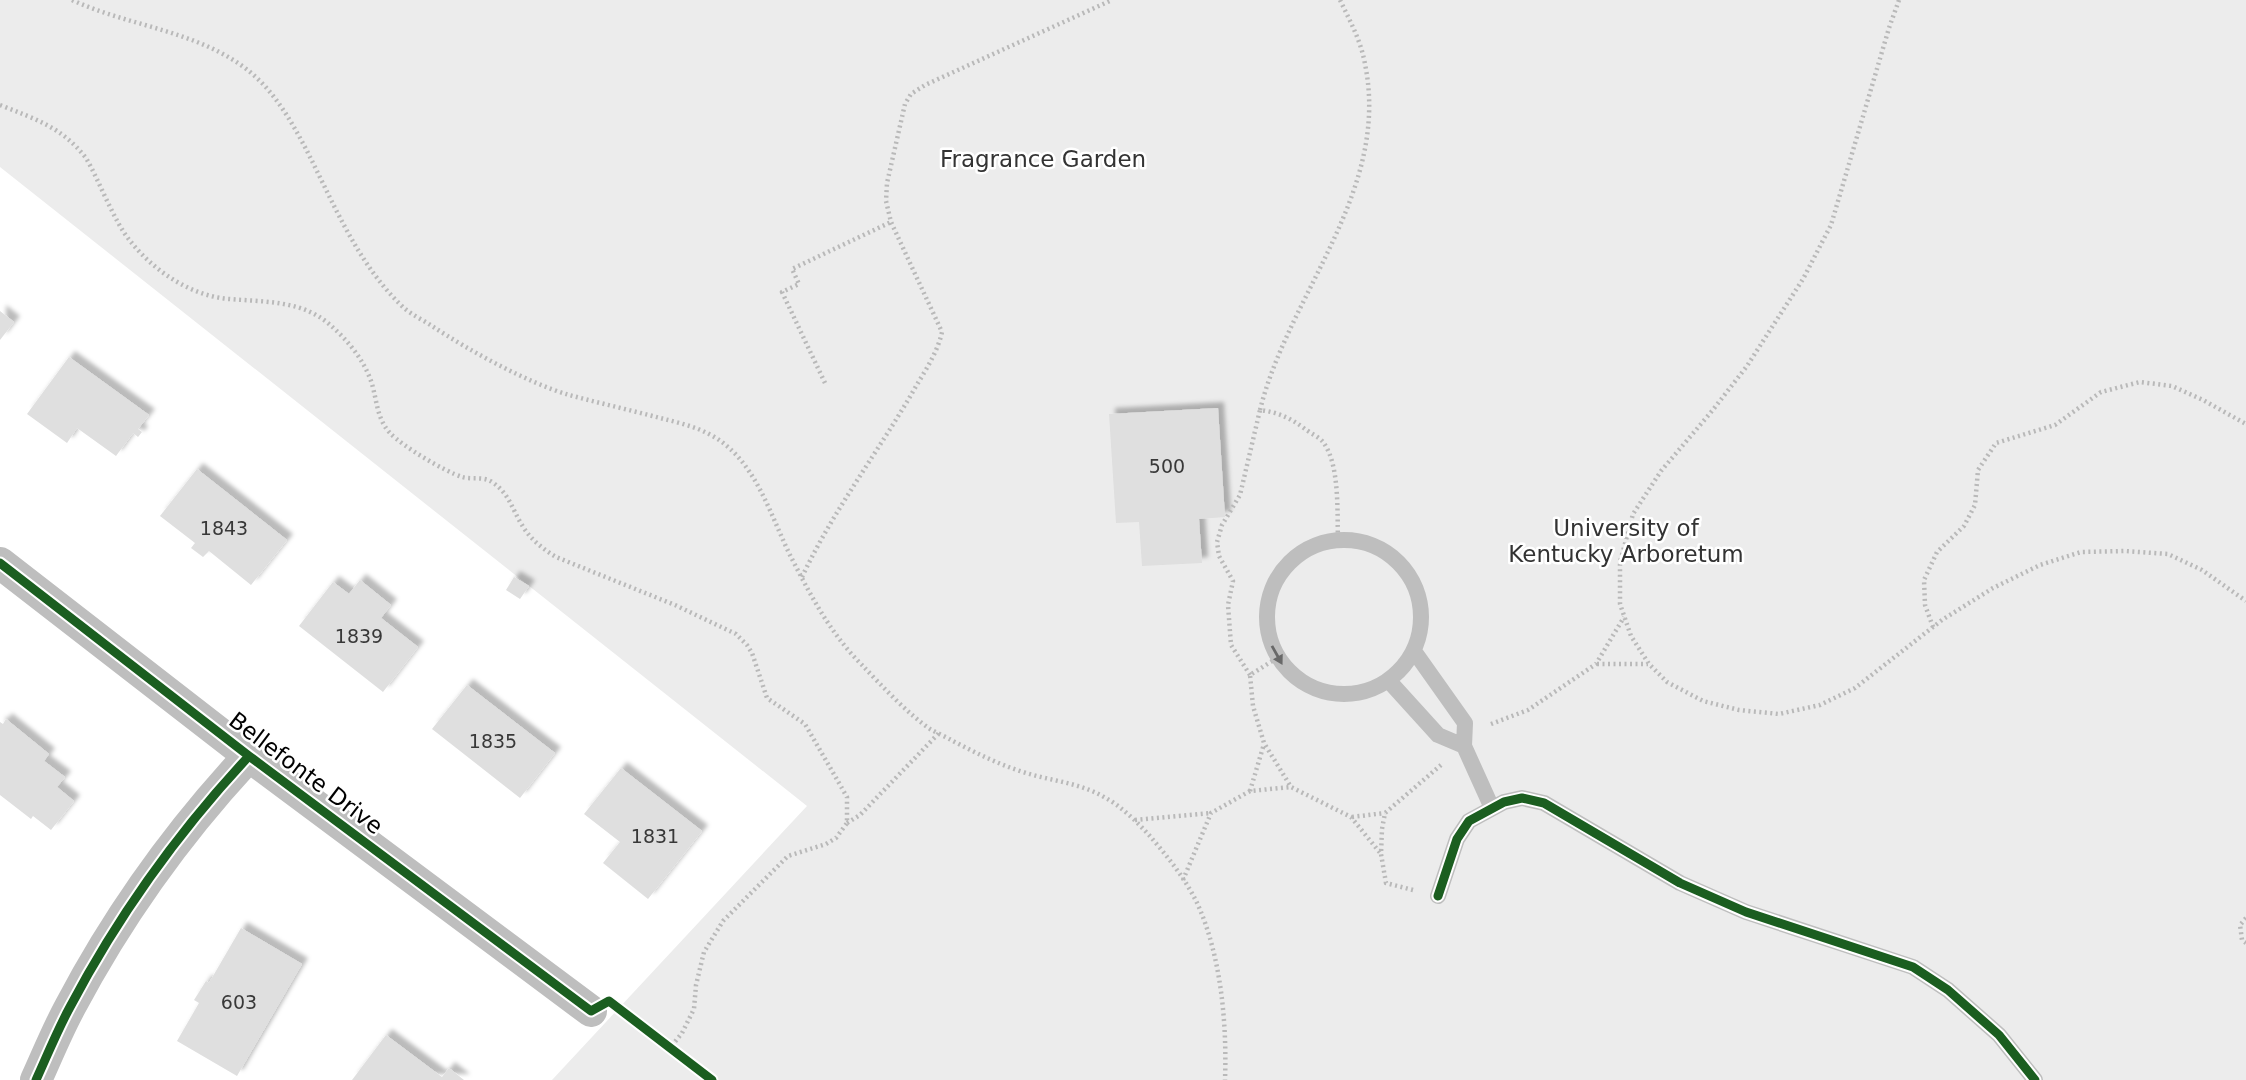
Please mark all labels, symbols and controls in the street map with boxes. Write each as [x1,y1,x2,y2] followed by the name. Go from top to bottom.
[940,146,1146,172] park label: Fragrance Garden
[1149,455,1185,477] house number: 500
[1508,515,1744,567] park label: University of Kentucky Arboretum
[200,517,248,539] house number: 1843
[335,625,383,647] house number: 1839
[1271,645,1283,664] one-way arrow
[224,707,388,839] street label: Bellefonte Drive
[469,730,517,752] house number: 1835
[631,825,679,847] house number: 1831
[221,991,257,1013] house number: 603

